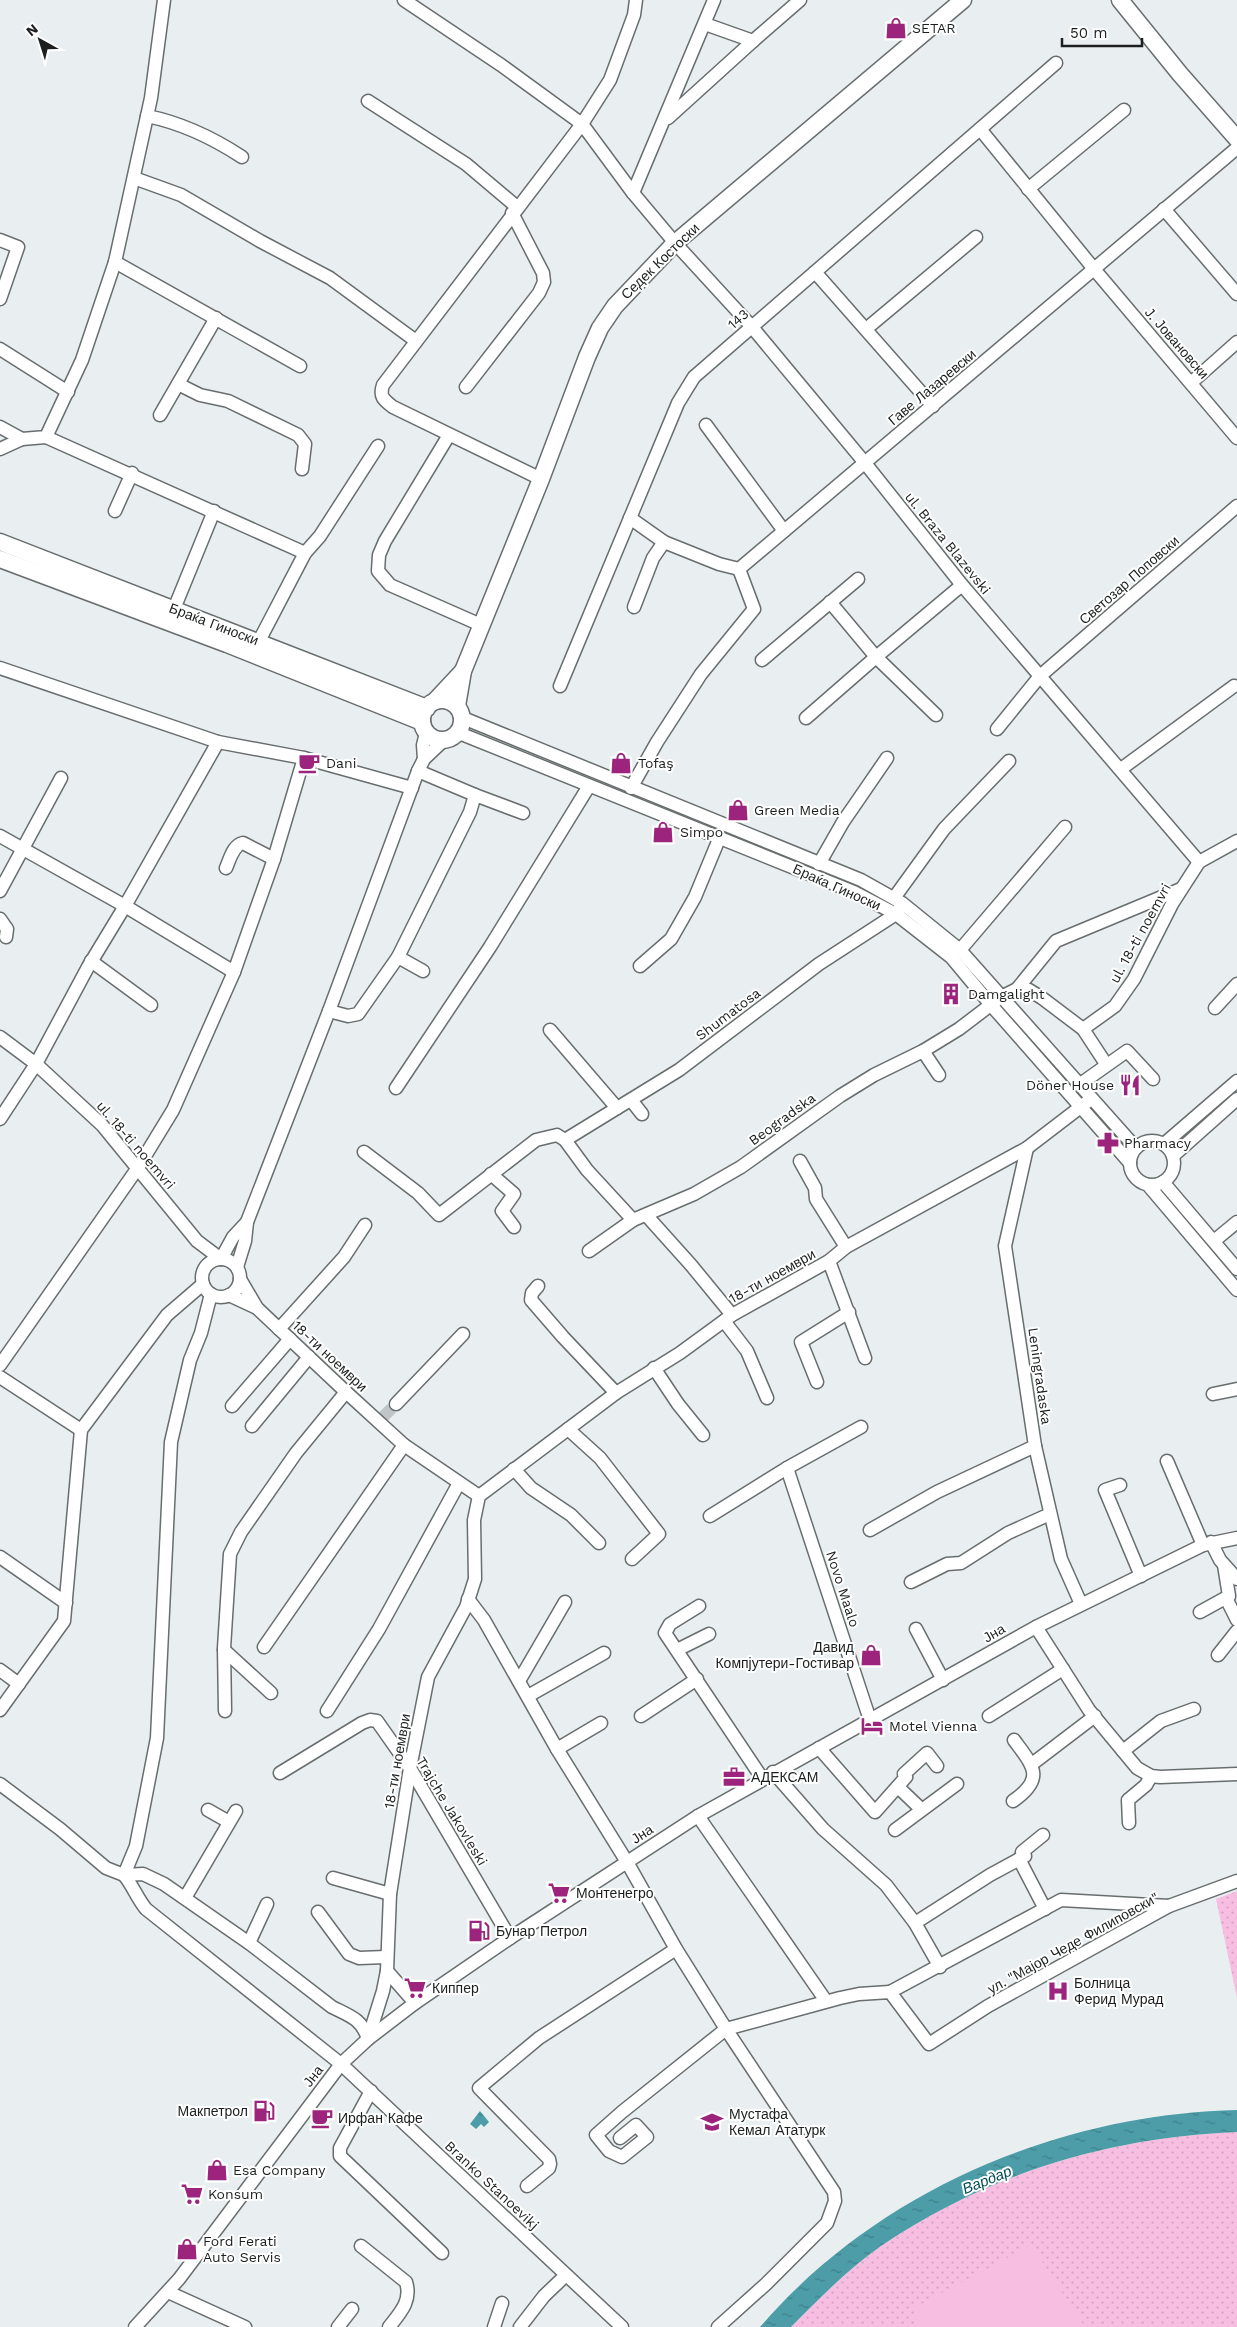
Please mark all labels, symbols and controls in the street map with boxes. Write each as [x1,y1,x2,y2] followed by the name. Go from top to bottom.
[15,15,65,65] north arrow
[883,15,909,41] shop icon: SETAR
[1062,15,1142,47] scale bar
[23,20,41,39] text: N
[912,20,956,36] place label: SETAR
[1070,24,1107,42] text: 50 m
[618,220,702,302] street label: Седек Костоски
[1142,304,1212,382] street label: Ј. Јовановски
[724,306,752,332] street label: 143
[885,346,979,428] street label: Гаве Лазаревски
[902,489,994,597] street label: ul. Braza Blazevski
[1076,532,1182,628] street label: Светозар Поповски
[167,600,261,648] street label: Браќа Гиноски
[296,750,322,776] cafe icon: Dani
[608,750,634,776] shop icon: Tofaş
[326,755,356,771] place label: Dani
[638,755,674,771] place label: Tofaş
[725,797,751,823] shop icon: Green Media
[754,802,840,818] place label: Green Media
[650,819,676,845] shop icon: Simpo
[680,824,723,840] place label: Simpo
[791,860,883,914] street label: Браќа Гиноски
[1106,880,1174,986] street label: ul. 18-ti noemvri
[938,981,964,1007] building icon: Damgalight
[693,984,764,1044] street label: Shumatosa
[968,986,1045,1002] place label: Damgalight
[1117,1072,1143,1098] restaurant icon: Döner House
[1026,1077,1114,1093] place label: Döner House
[746,1089,818,1149] street label: Beogradska
[93,1098,179,1192] street label: ul. 18-ti noemvri
[1095,1130,1121,1156] pharmacy icon: Pharmacy
[1124,1135,1192,1151] place label: Pharmacy
[726,1246,818,1306] street label: 18-ти ноември
[289,1317,371,1395] street label: 18-ти ноември
[1025,1326,1055,1426] street label: Leningradaska
[823,1549,863,1629] street label: Novo Maalo
[980,1620,1008,1646] street label: Јна
[715,1639,854,1671] place label: Давид Компјутери-Гостивар
[858,1642,884,1668] shop icon: Давид Компјутери-Гостивар
[381,1712,413,1810] street label: 18-ти ноември
[859,1713,885,1739] hotel icon: Motel Vienna
[889,1718,977,1734] place label: Motel Vienna
[413,1754,491,1868] street label: Trajche Jakovleski
[721,1764,747,1790] office icon: АДЕКСАМ
[751,1769,818,1785] place label: АДЕКСАМ
[628,1821,656,1847] street label: Јна
[546,1880,572,1906] supermarket icon: Монтенегро
[576,1885,654,1901] place label: Монтенегро
[985,1889,1161,1997] street label: ул. "Мајор Чеде Филиповски"
[466,1918,492,1944] fuel station icon: Бунар Петрол
[496,1923,587,1939] place label: Бунар Петрол
[402,1975,428,2001] supermarket icon: Киппер
[1074,1975,1163,2007] place label: Болница Ферид Мурад
[1045,1978,1071,2004] hospital icon: Болница Ферид Мурад
[432,1980,479,1996] place label: Киппер
[300,2062,326,2090] street label: Јна
[251,2098,277,2124] fuel station icon: Макпетрол
[178,2103,248,2119] place label: Макпетрол
[309,2105,335,2131] cafe icon: Ирфан Кафе
[729,2106,826,2138] place label: Мустафа Кемал Ататурк
[699,2109,725,2135] school or university icon: Мустафа Кемал Ататурк
[338,2110,423,2126] place label: Ирфан Кафе
[442,2137,542,2233] street label: Branko Stanoevikj
[204,2157,230,2183] shop icon: Esa Company
[233,2162,326,2178] place label: Esa Company
[960,2162,1014,2198] water label: Вардар
[179,2181,205,2207] supermarket icon: Konsum
[208,2186,263,2202] place label: Konsum
[203,2233,281,2265] place label: Ford Ferati Auto Servis
[174,2236,200,2262] shop icon: Ford Ferati Auto Servis

